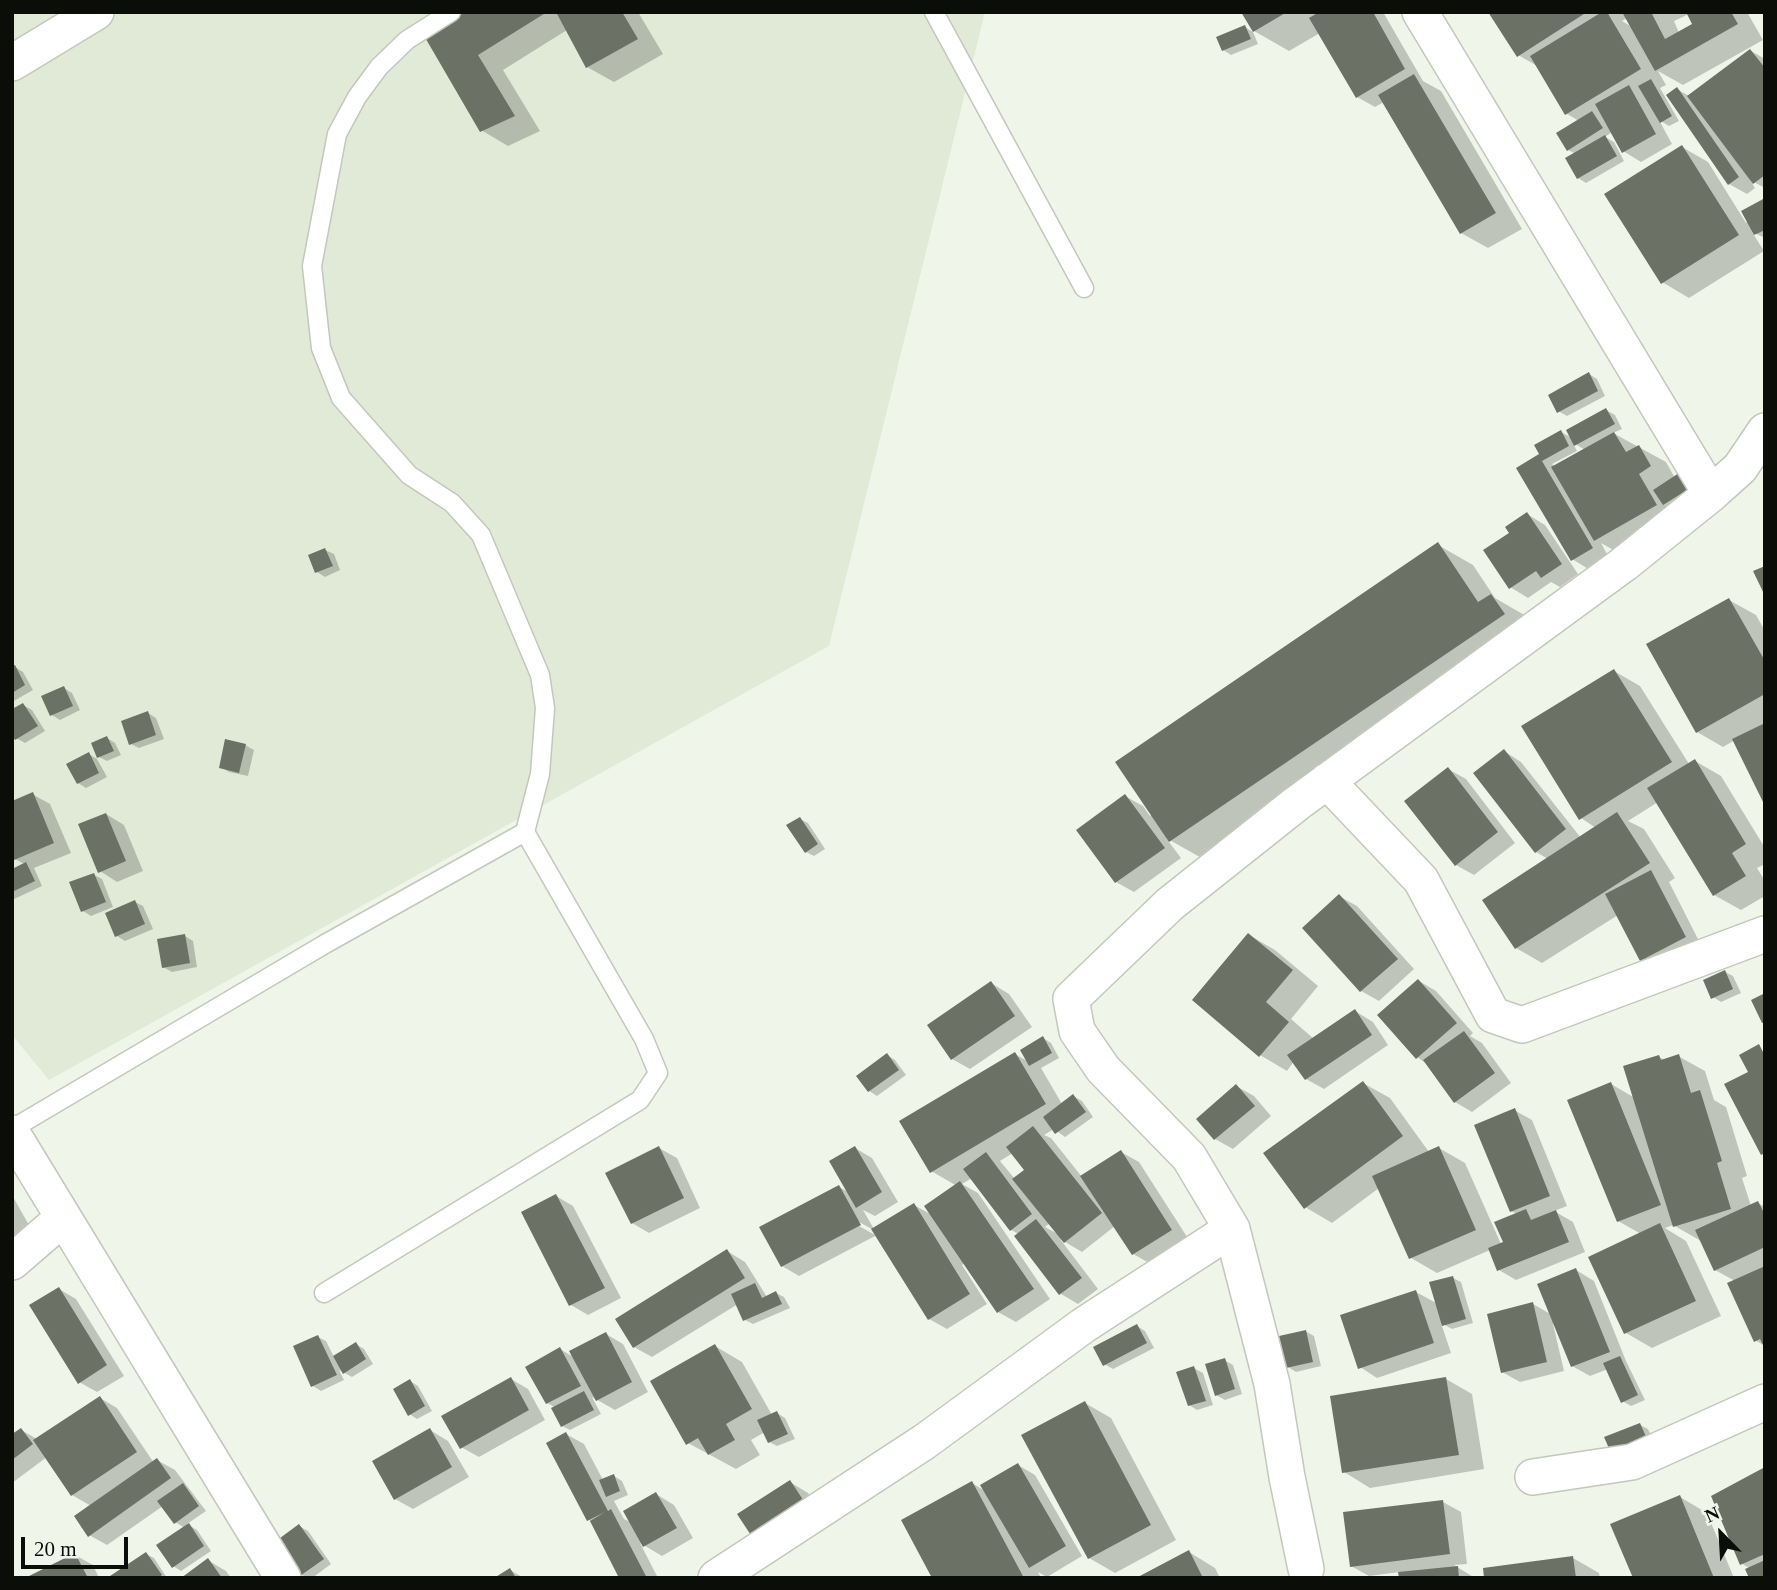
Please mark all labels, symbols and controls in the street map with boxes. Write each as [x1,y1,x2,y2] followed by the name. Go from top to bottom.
[1686,1499,1756,1569] north arrow
[1702,1502,1723,1527] text: N
[24,1524,131,1568] scale bar
[34,1537,77,1561] text: 20 m

